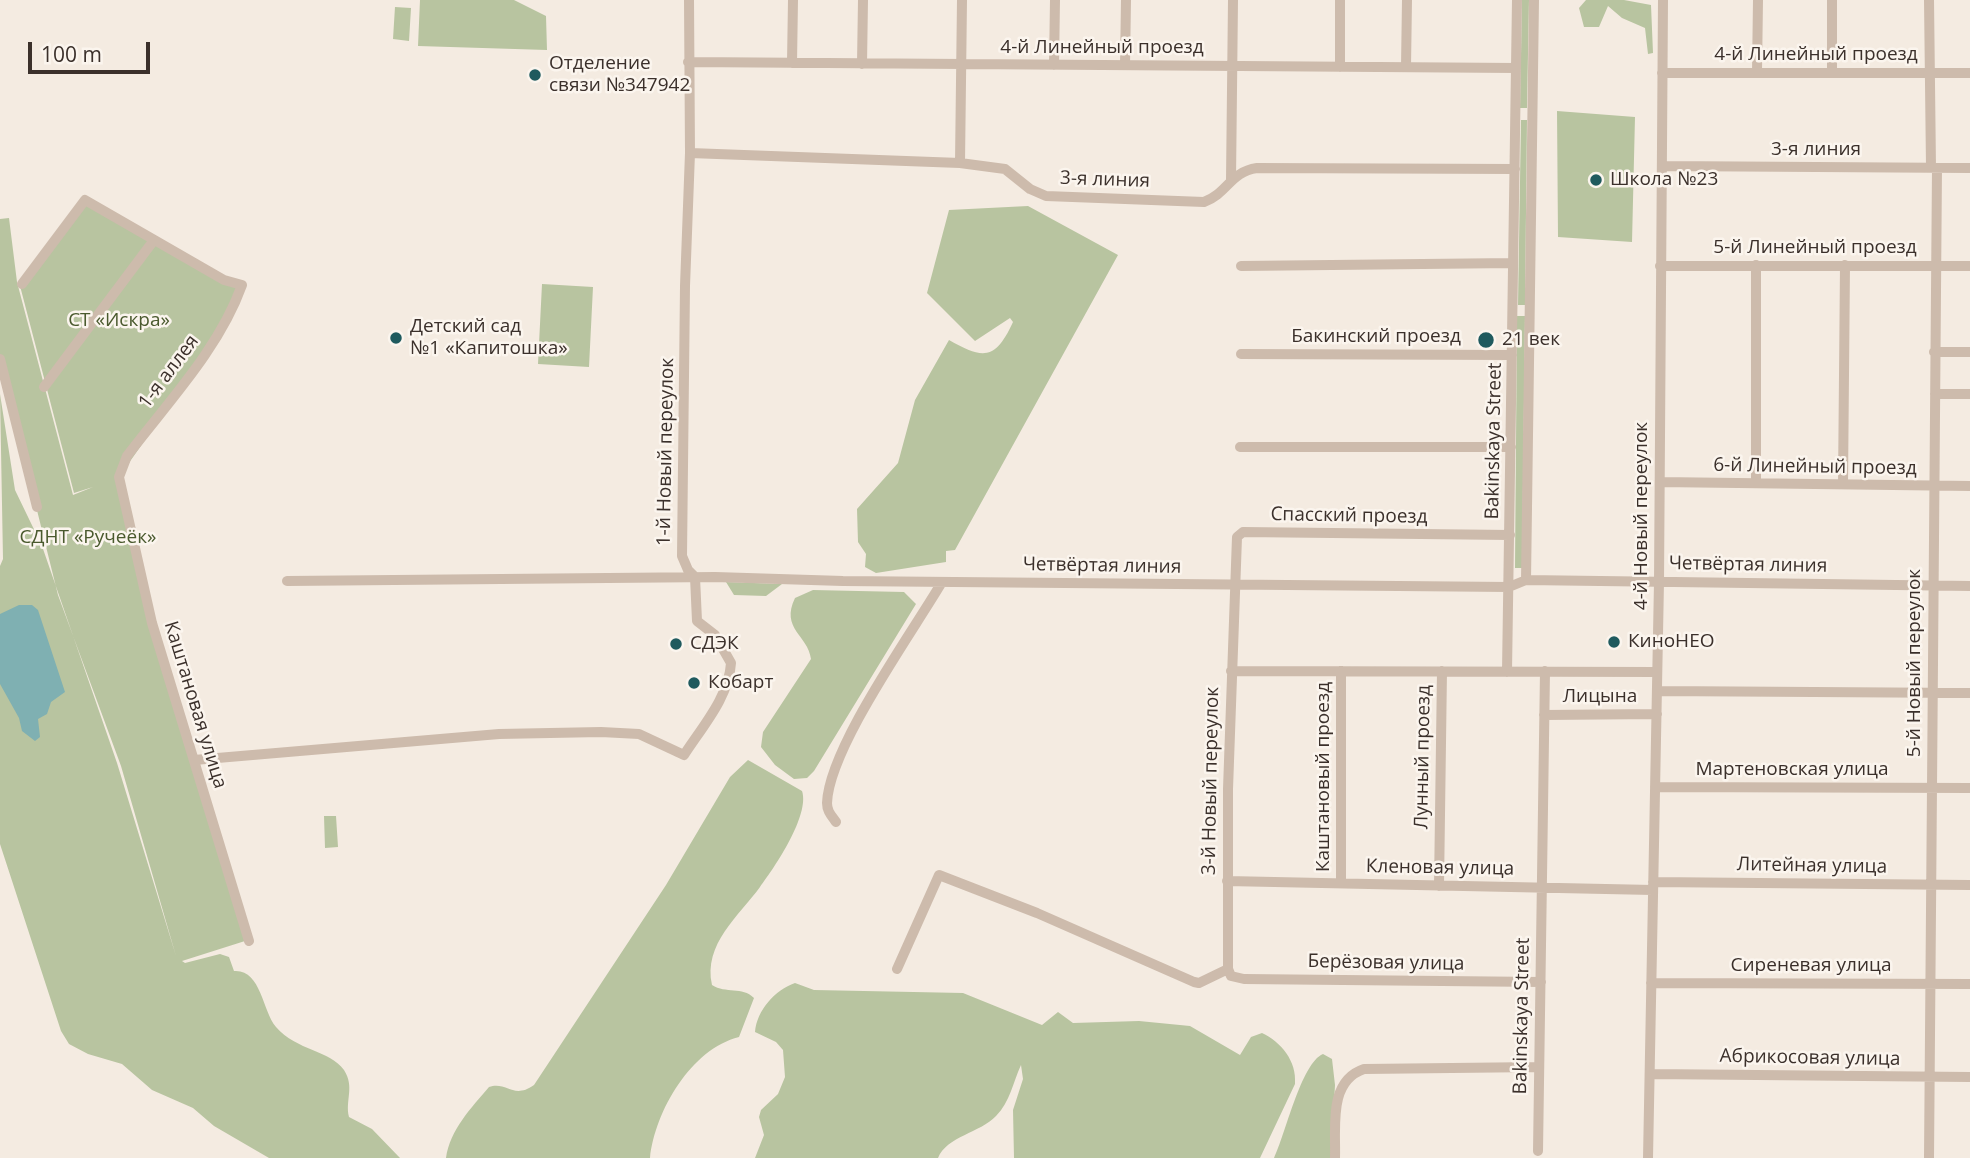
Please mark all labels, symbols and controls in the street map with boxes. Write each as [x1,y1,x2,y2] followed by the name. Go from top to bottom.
[32,28,154,72] scale bar
[1000,37,1204,59] street label: 4-й Линейный проезд
[41,40,102,68] text: 100 m
[1714,44,1918,66] street label: 4-й Линейный проезд
[549,53,690,97] place label: Отделение связи №347942
[527,67,543,83] marker: Отделение связи №347942
[1771,139,1861,161] street label: 3-я линия
[1060,167,1150,193] street label: 3-я линия
[1610,169,1718,191] place label: Школа №23
[1588,172,1604,188] marker: Школа №23
[1713,237,1917,259] street label: 5-й Линейный проезд
[68,310,170,332] park label: СТ «Искра»
[410,316,568,360] place label: Детский сад №1 «Капитошка»
[1291,326,1461,348] street label: Бакинский проезд
[1502,329,1560,351] place label: 21 век
[388,330,404,346] marker: Детский сад №1 «Капитошка»
[1476,330,1496,350] marker: 21 век
[134,331,204,413] street label: 1-я аллея
[653,358,679,546] street label: 1-й Новый переулок
[1481,362,1507,520] street label: Bakinskaya Street
[1631,422,1653,610] street label: 4-й Новый переулок
[1713,454,1917,480] street label: 6-й Линейный проезд
[1270,503,1428,529] street label: Спасский проезд
[20,527,156,549] park label: СДНТ «Ручеёк»
[1669,552,1827,578] street label: Четвёртая линия
[1023,553,1181,579] street label: Четвёртая линия
[1904,569,1926,757] street label: 5-й Новый переулок
[159,619,231,791] street label: Каштановая улица
[1628,631,1714,653] place label: КиноНЕО
[690,633,739,655] place label: СДЭК
[1606,634,1622,650] marker: КиноНЕО
[668,636,684,652] marker: СДЭК
[708,672,773,694] place label: Кобарт
[686,675,702,691] marker: Кобарт
[1313,682,1335,872] street label: Каштановый проезд
[1410,685,1436,829] street label: Лунный проезд
[1563,686,1637,708] street label: Лицына
[1198,687,1224,875] street label: 3-й Новый переулок
[1695,759,1889,781] street label: Мартеновская улица
[1737,853,1887,879] street label: Литейная улица
[1366,855,1514,881] street label: Кленовая улица
[1509,937,1535,1095] street label: Bakinskaya Street
[1307,950,1465,976] street label: Берёзовая улица
[1731,955,1891,977] street label: Сиреневая улица
[1719,1045,1901,1071] street label: Абрикосовая улица

